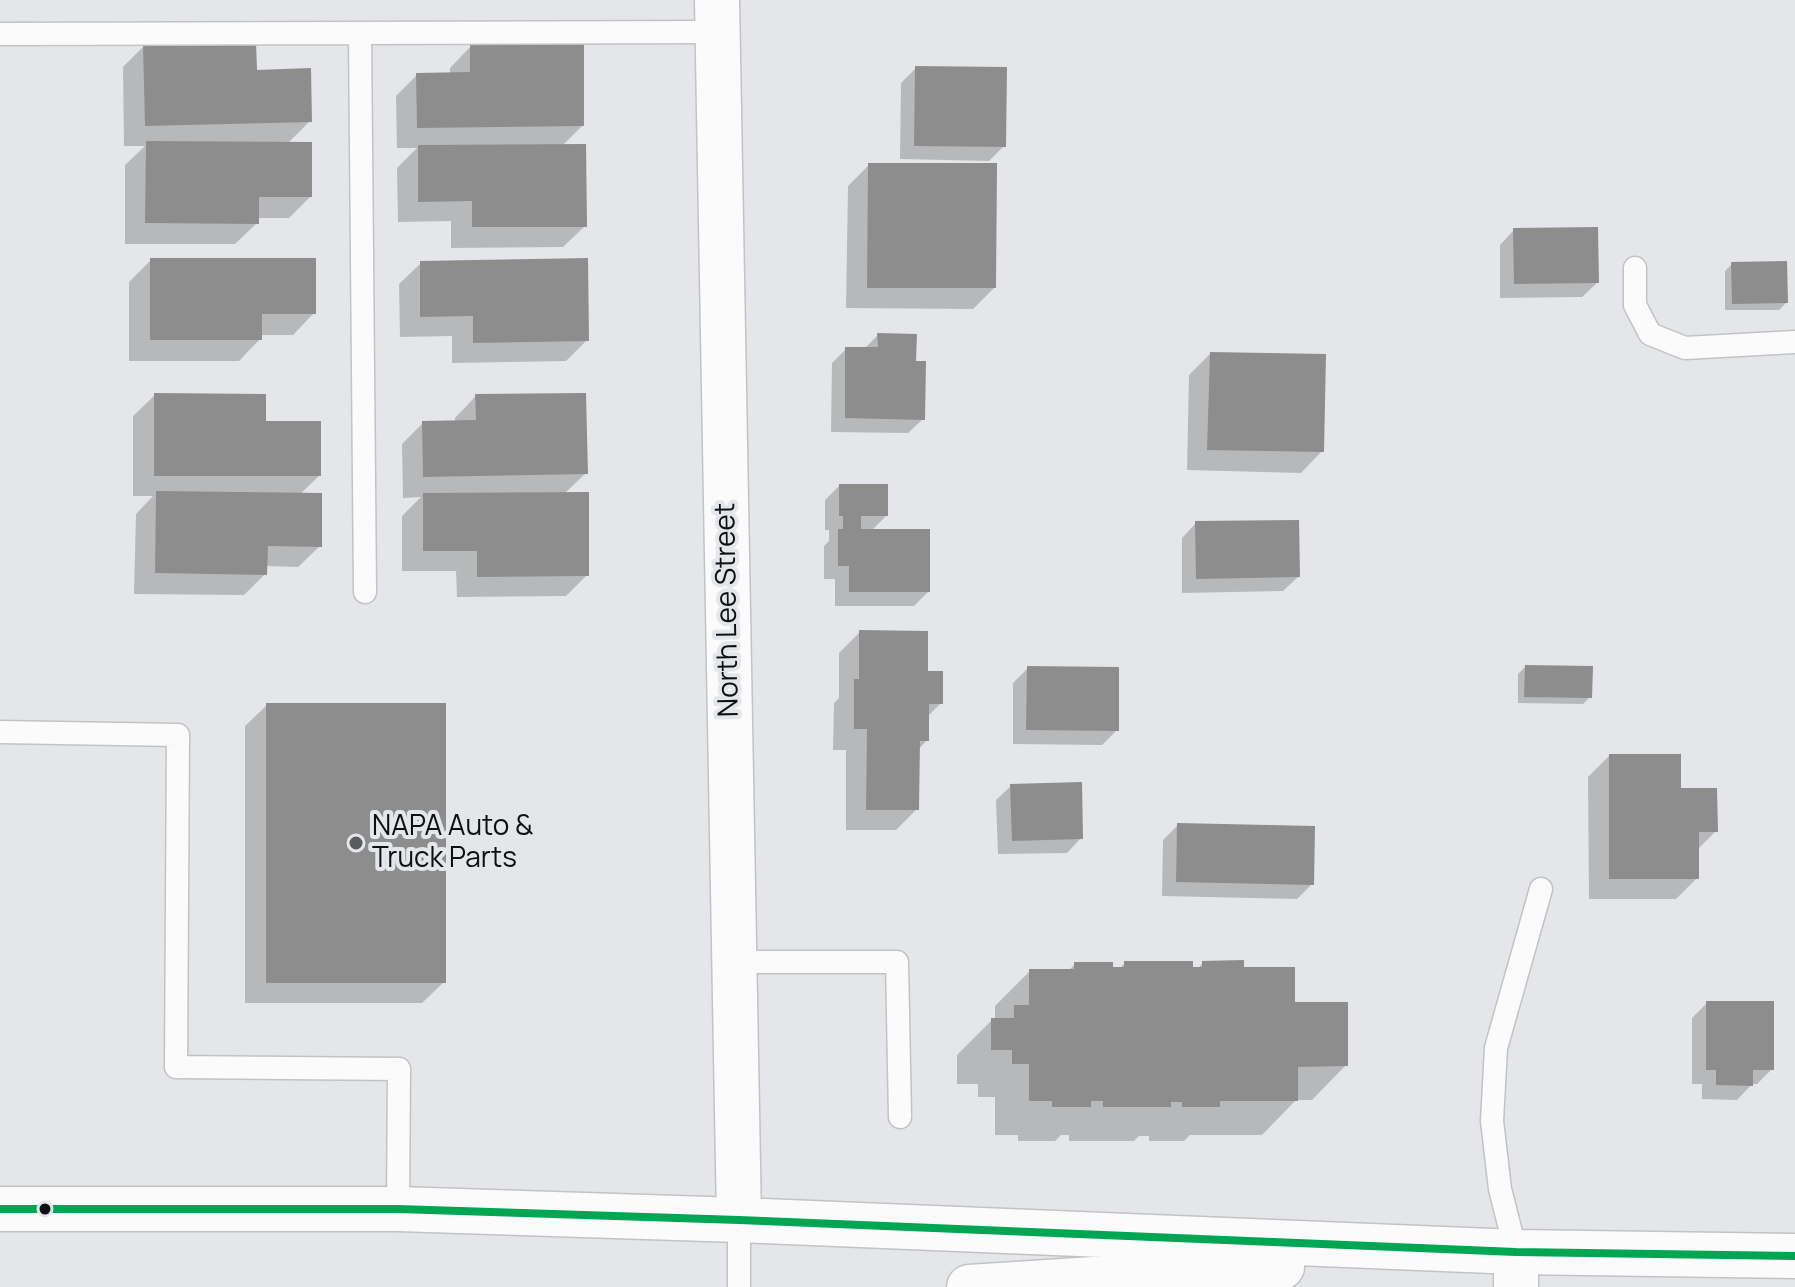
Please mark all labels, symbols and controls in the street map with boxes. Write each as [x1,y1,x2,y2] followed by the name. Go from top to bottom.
[709,503,747,717] street label: North Lee Street
[372,810,533,876] place label: NAPA Auto & Truck Parts
[347,834,365,852] marker: NAPA Auto & Truck Parts
[37,1201,53,1217] unlabelled marker

